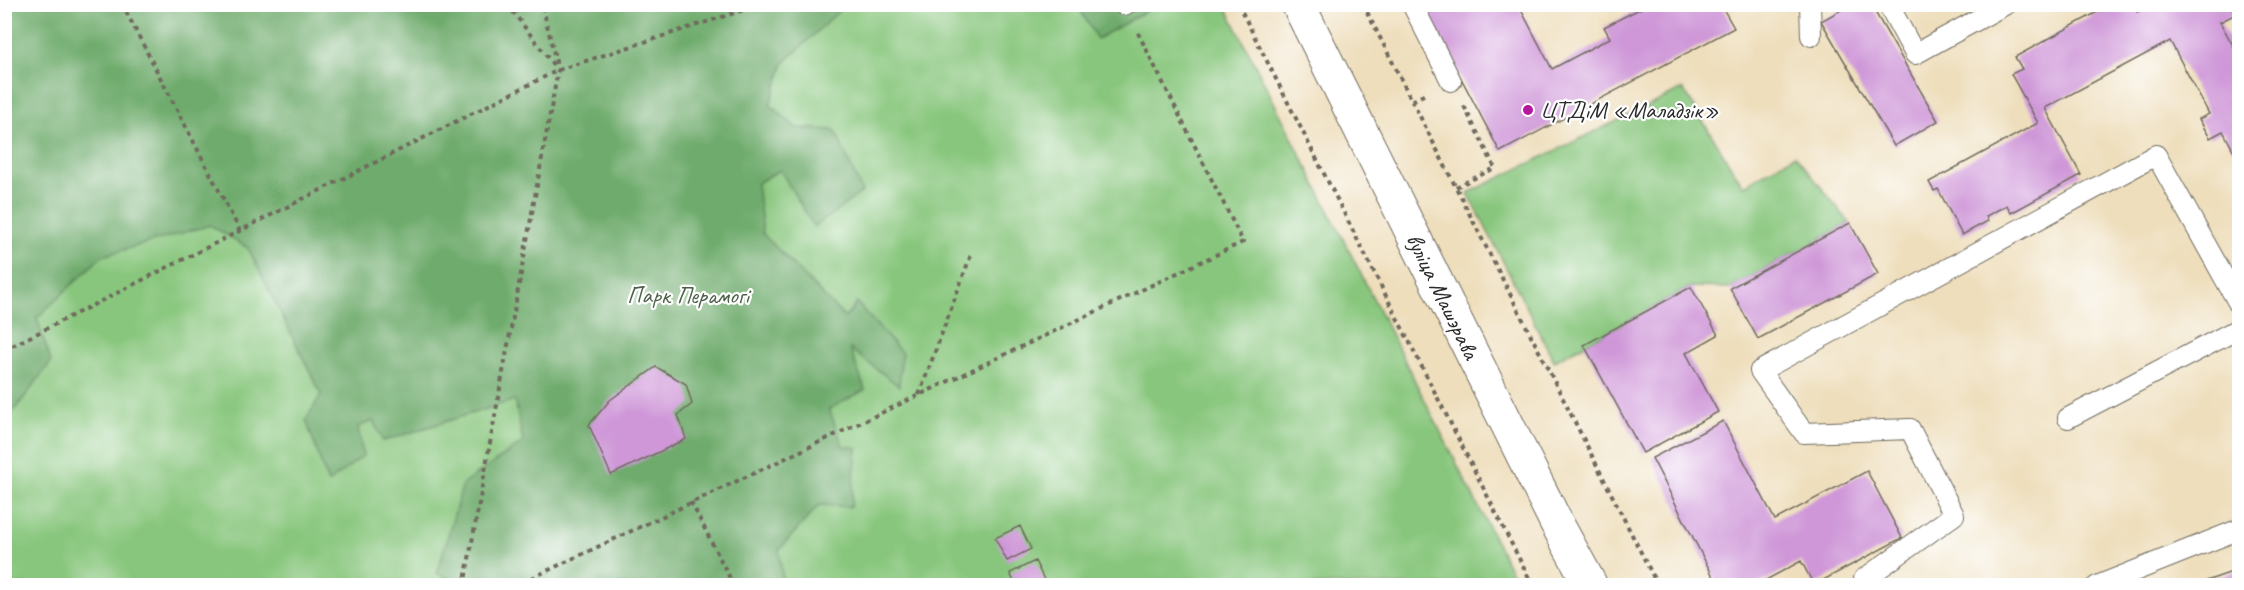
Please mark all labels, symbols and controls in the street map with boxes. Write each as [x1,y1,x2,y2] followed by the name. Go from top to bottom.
[1540,95,1719,125] place label: ЦТДіМ «Маладзік»
[1521,103,1535,117] marker: ЦТДіМ «Маладзік»
[1400,228,1487,365] street label: вуліца Машэрава
[627,280,751,310] park label: Парк Перамогі

